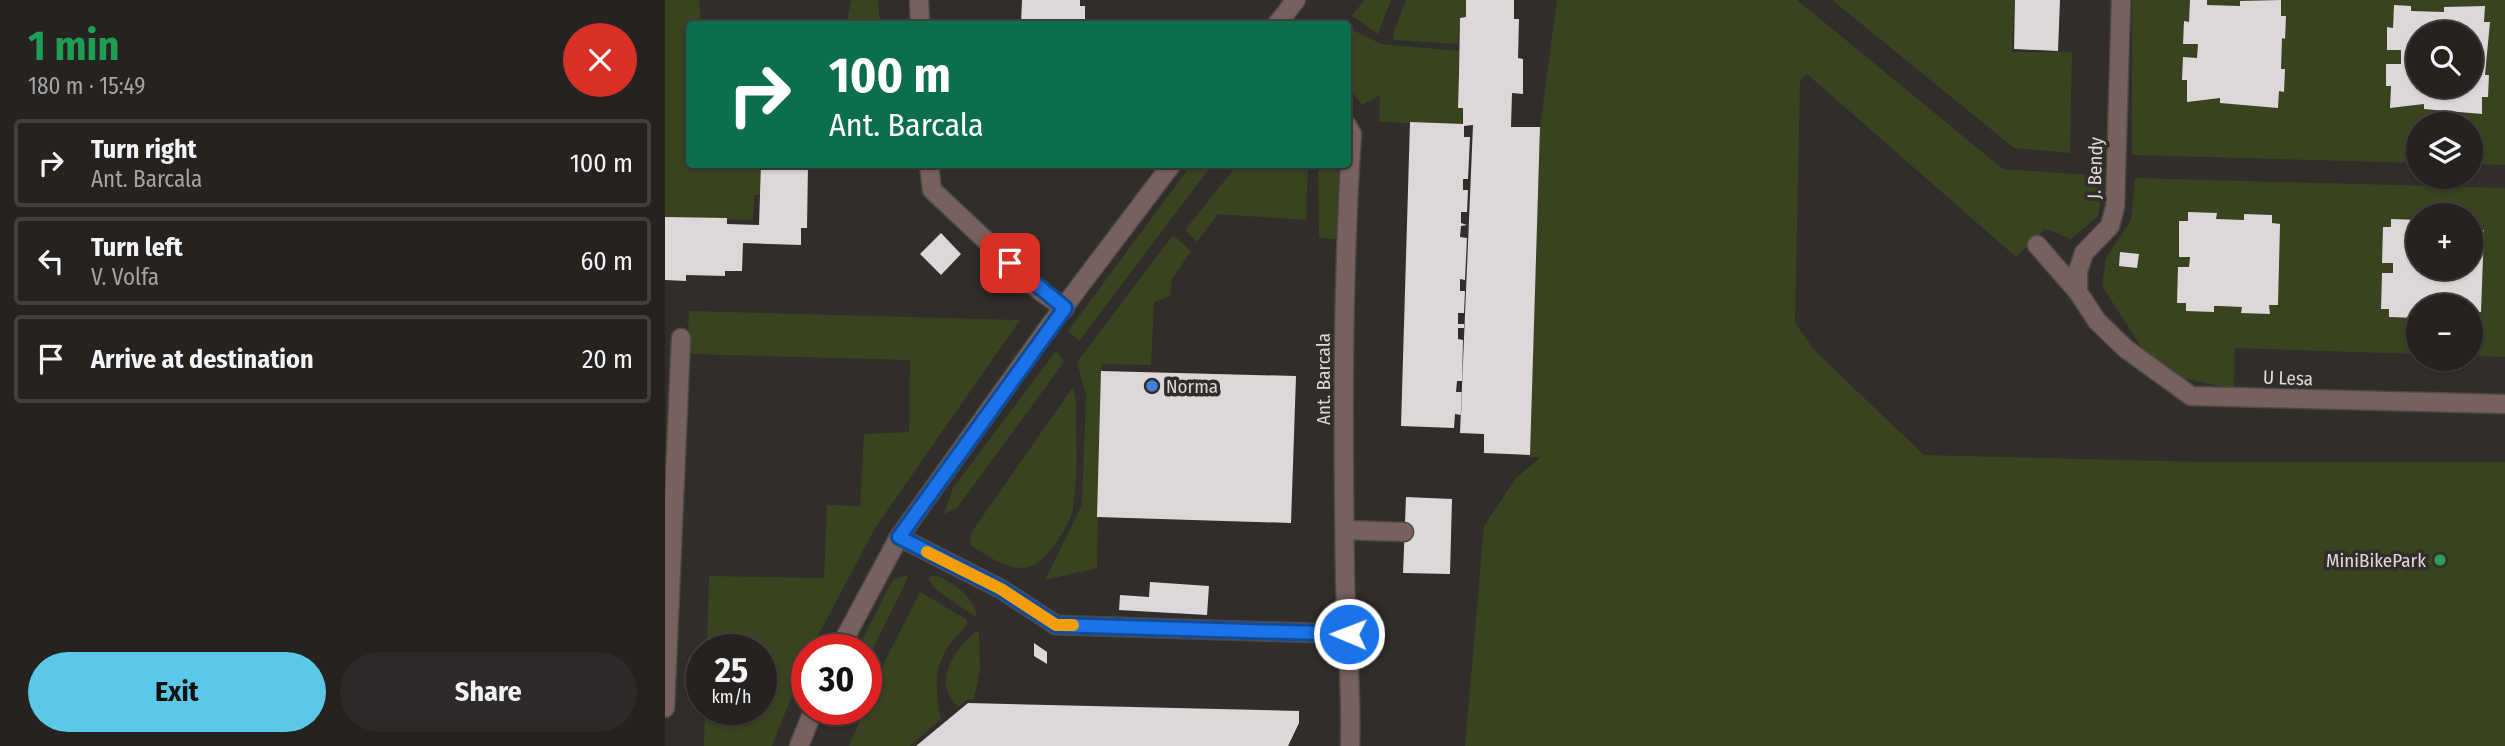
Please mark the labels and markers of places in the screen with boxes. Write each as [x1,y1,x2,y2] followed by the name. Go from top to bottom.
[980,233,1040,293] pin
[1166,375,1218,398] place label: Norma
[1144,378,1160,394] marker: Norma
[2326,549,2426,572] place label: MiniBikePark
[2432,552,2448,568] marker: MiniBikePark

